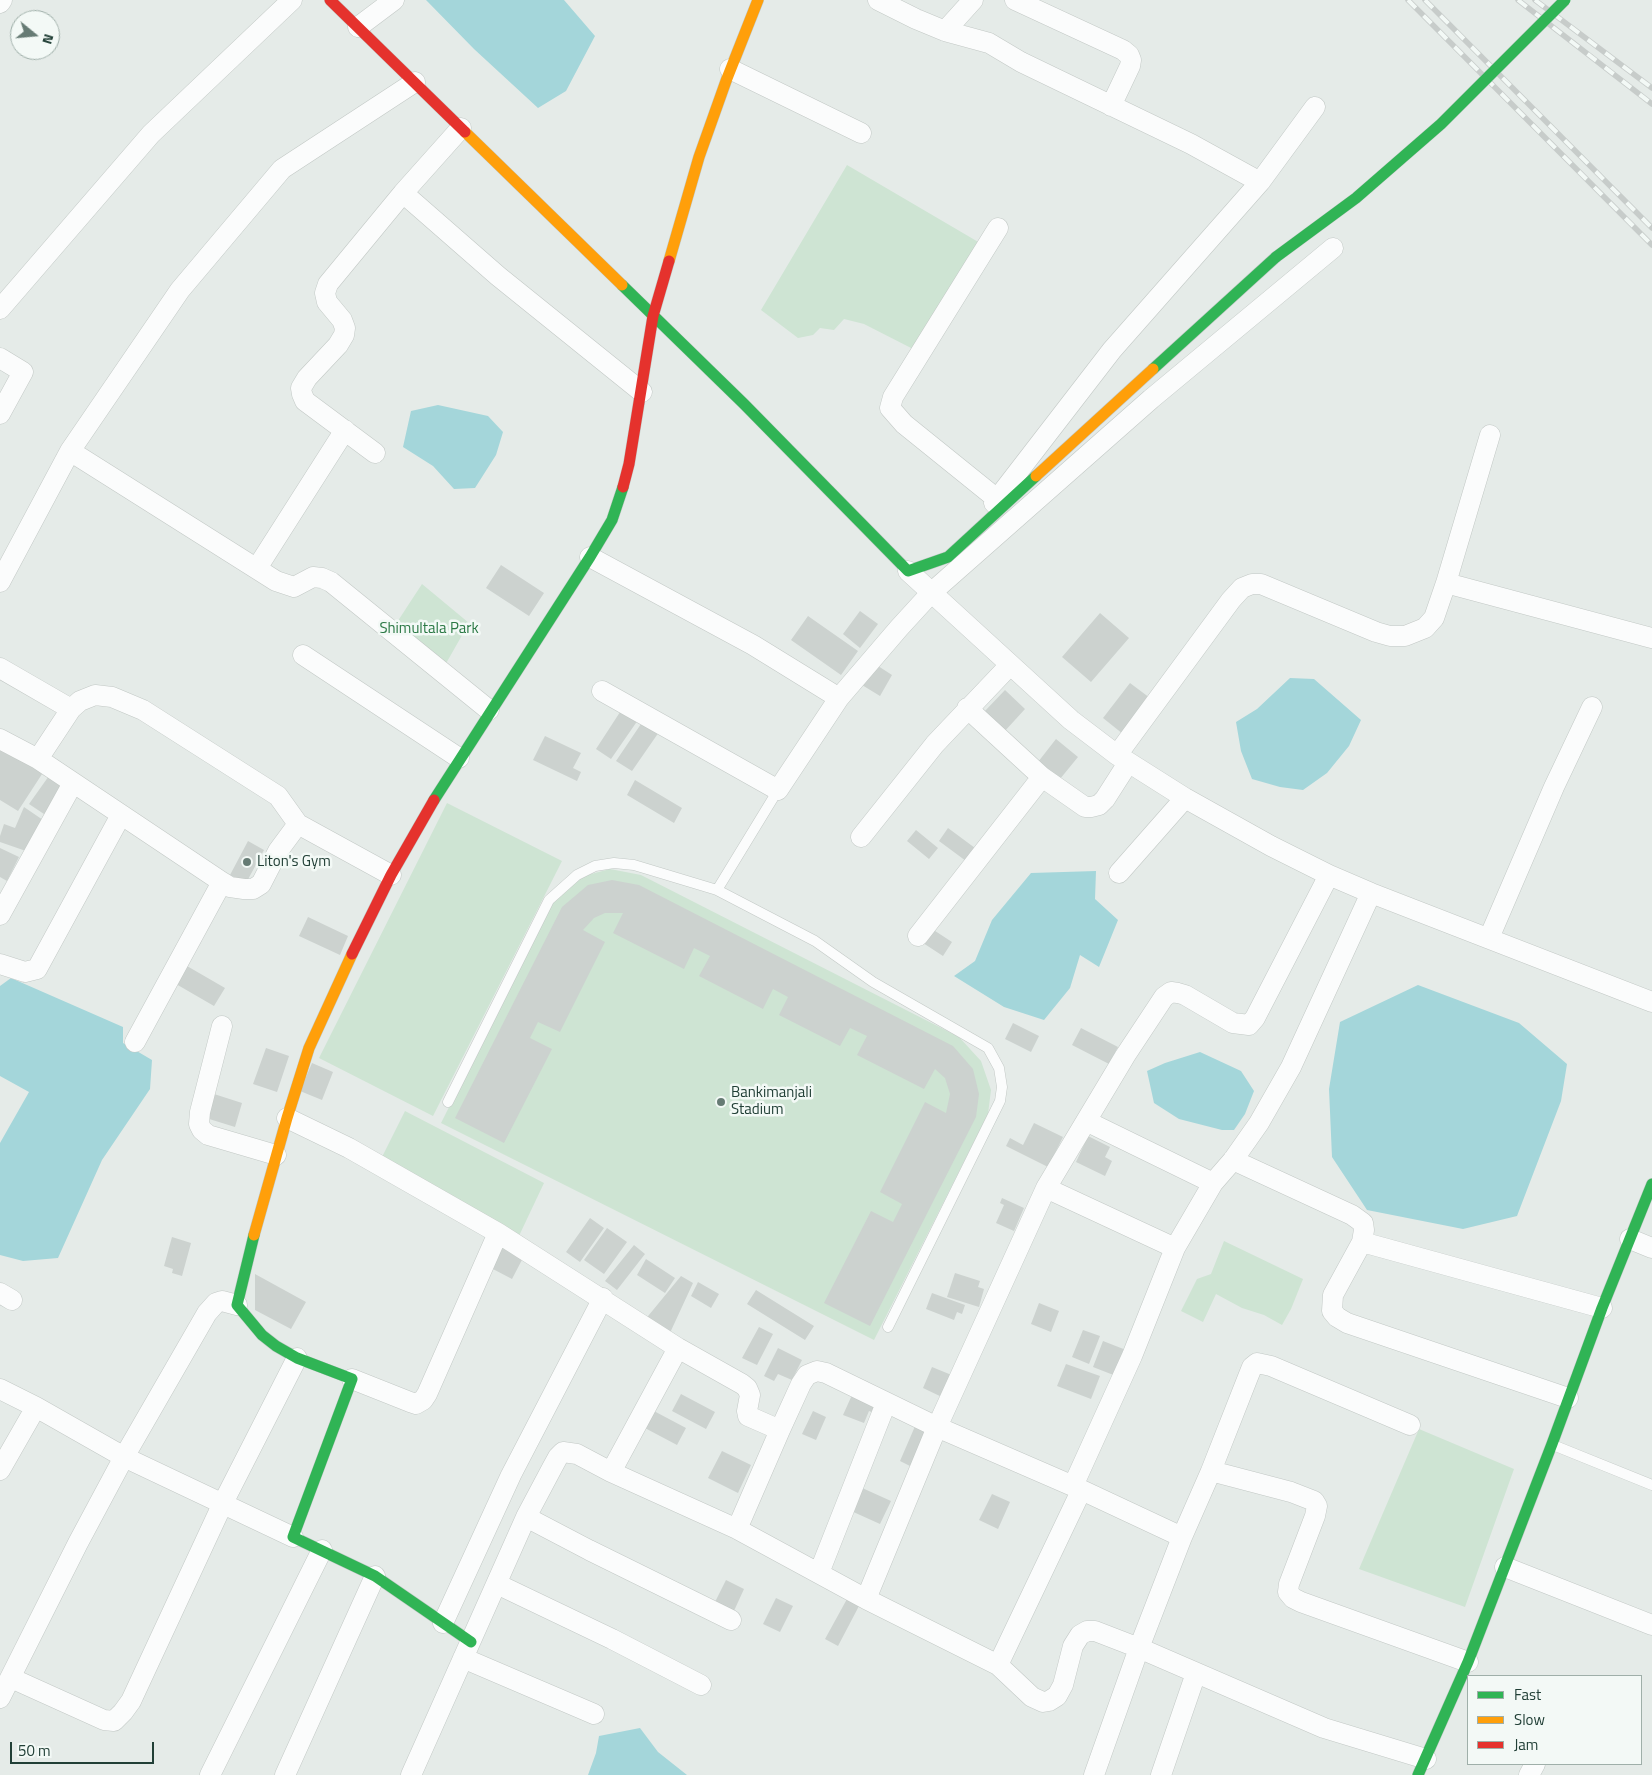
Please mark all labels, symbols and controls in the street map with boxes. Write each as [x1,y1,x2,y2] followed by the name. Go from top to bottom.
[10,10,60,60] north arrow
[37,32,60,47] text: N
[379,620,479,638] park label: Shimultala Park
[257,853,331,871] place label: Liton's Gym
[241,856,253,868] marker: Liton's Gym
[731,1084,812,1119] place label: Bankimanjali Stadium
[715,1096,727,1108] marker: Bankimanjali Stadium
[1467,1675,1642,1765] legend
[1514,1683,1541,1706] text: Fast
[1514,1708,1545,1731] text: Slow
[12,1732,156,1764] scale bar
[1514,1733,1538,1756] text: Jam
[18,1739,51,1762] text: 50 m

